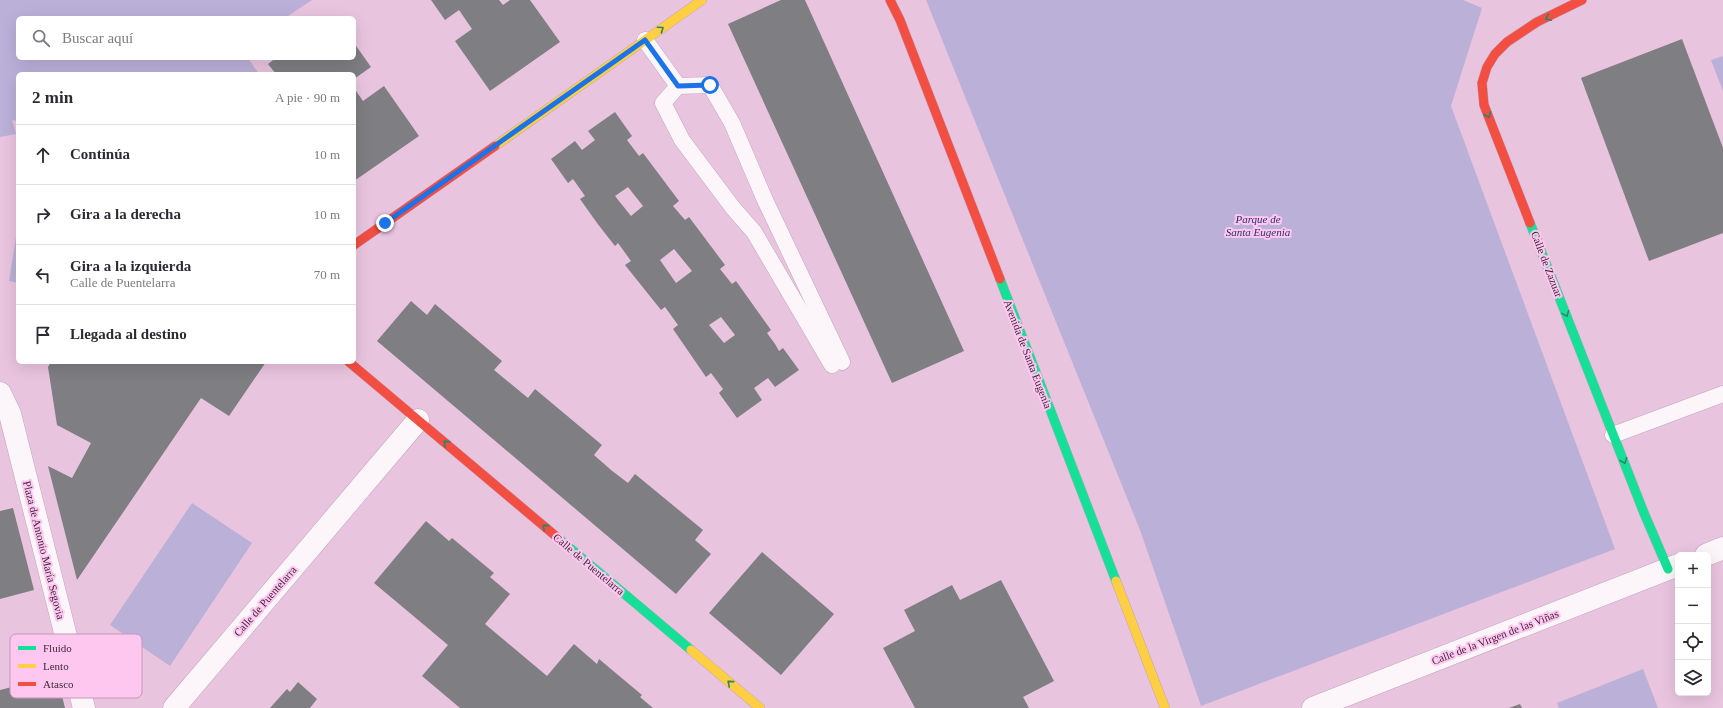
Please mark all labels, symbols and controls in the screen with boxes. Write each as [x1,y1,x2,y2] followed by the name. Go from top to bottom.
[1544,13,1552,21] one-way arrow
[16,16,356,60] search box
[657,26,664,34] one-way arrow
[30,27,52,49] icon: search
[62,30,133,46] text: Buscar aquí
[701,76,719,94] route start
[32,88,73,107] text: 2 min
[275,90,340,105] text: A pie · 90 m
[1484,111,1492,118] one-way arrow
[32,144,54,166] icon: ahead
[70,146,130,162] text: Continúa
[314,147,340,162] text: 10 m
[32,204,54,226] icon: right
[70,206,181,222] text: Gira a la derecha
[314,207,340,222] text: 10 m
[1226,213,1291,238] park label: Parque de Santa Eugenia
[376,214,394,232] route end
[1529,229,1565,299] street label: Calle de Zazuar
[70,258,191,274] text: Gira a la izquierda
[32,264,54,286] icon: left
[314,267,340,282] text: 70 m
[70,275,175,290] text: Calle de Puentelarra
[1002,298,1054,410] street label: Avenida de Santa Eugenia
[1562,311,1570,318] one-way arrow
[32,324,54,346] icon: arrive
[70,326,187,342] text: Llegada al destino
[443,441,450,448] one-way arrow
[1619,458,1627,465] one-way arrow
[21,479,67,621] street label: Plaza de Antonio María Segovia
[543,525,550,532] one-way arrow
[551,531,627,597] street label: Calle de Puentelarra
[1675,552,1711,696] map controls
[1675,552,1711,588] button: +
[231,563,299,639] street label: Calle de Puentelarra
[1675,588,1711,624] button: −
[1430,607,1560,667] street label: Calle de la Virgen de las Viñas
[1675,624,1711,660] button: locate
[10,634,142,698] legend
[43,642,72,654] text: Fluido
[43,660,69,672] text: Lento
[1675,660,1711,696] button: layers
[43,678,74,690] text: Atasco
[728,681,735,688] one-way arrow

